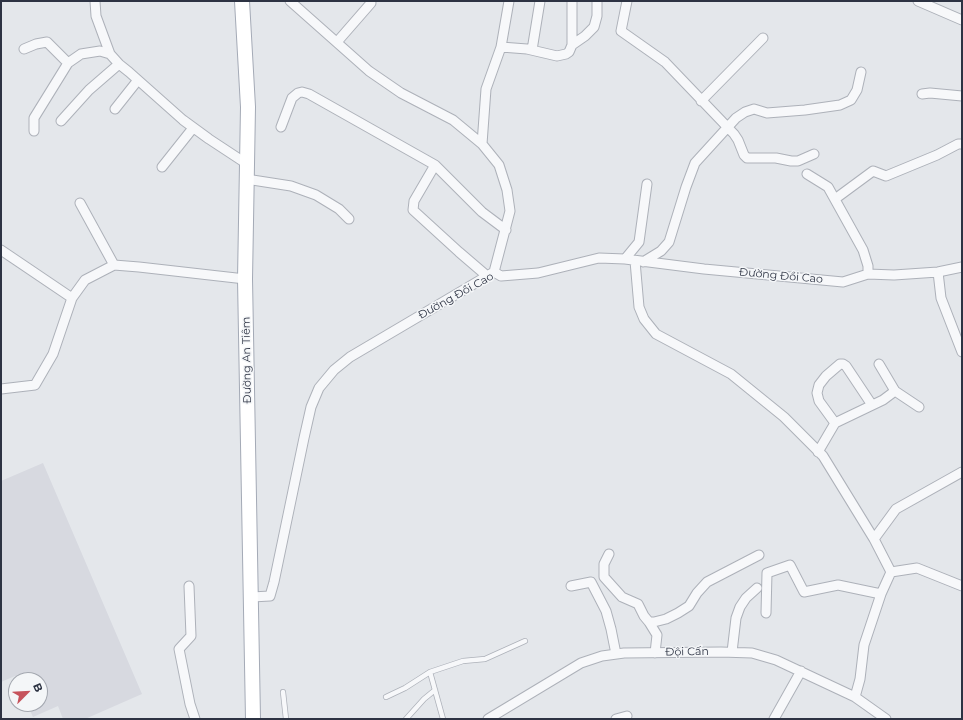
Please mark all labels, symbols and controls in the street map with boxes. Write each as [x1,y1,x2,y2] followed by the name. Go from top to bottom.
[739,266,823,286] street label: Đường Đồi Cao
[416,270,496,322] street label: Đường Đồi Cao
[240,316,254,404] street label: Đường An Tiêm
[665,645,709,659] street label: Đội Cấn
[8,672,48,712] north arrow
[30,681,46,694] text: B

